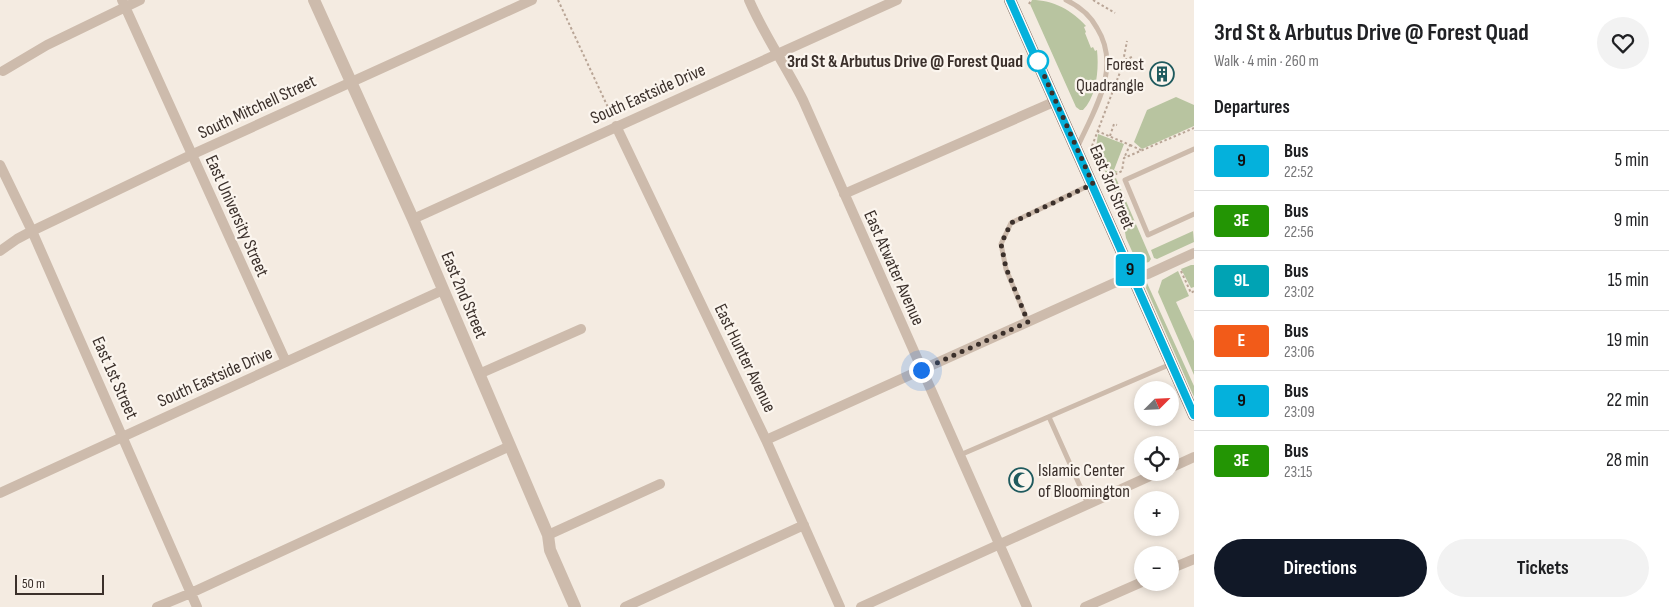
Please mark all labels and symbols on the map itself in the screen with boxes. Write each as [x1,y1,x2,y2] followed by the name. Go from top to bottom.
[1027,50,1049,72] marker: 3rd St & Arbutus Drive @ Forest Quad
[787,51,1023,72] place label: 3rd St & Arbutus Drive @ Forest Quad
[1076,54,1145,96] place label: Forest Quadrangle
[587,59,709,129] street label: South Eastside Drive
[1149,61,1175,87] building icon: Forest Quadrangle
[195,70,320,144] street label: South Mitchell Street
[1085,142,1139,233] street label: East 3rd Street
[201,152,273,281] street label: East University Street
[859,207,929,329] street label: East Atwater Avenue
[436,248,492,342] street label: East 2nd Street
[1114,254,1146,286] line badge: 9
[710,300,780,416] street label: East Hunter Avenue
[88,334,143,423] street label: East 1st Street
[154,342,276,412] street label: South Eastside Drive
[909,358,934,383] your location
[1134,381,1179,426] north arrow
[1038,460,1130,502] place label: Islamic Center of Bloomington
[1008,467,1034,493] mosque icon: Islamic Center of Bloomington
[15,572,104,595] scale bar

